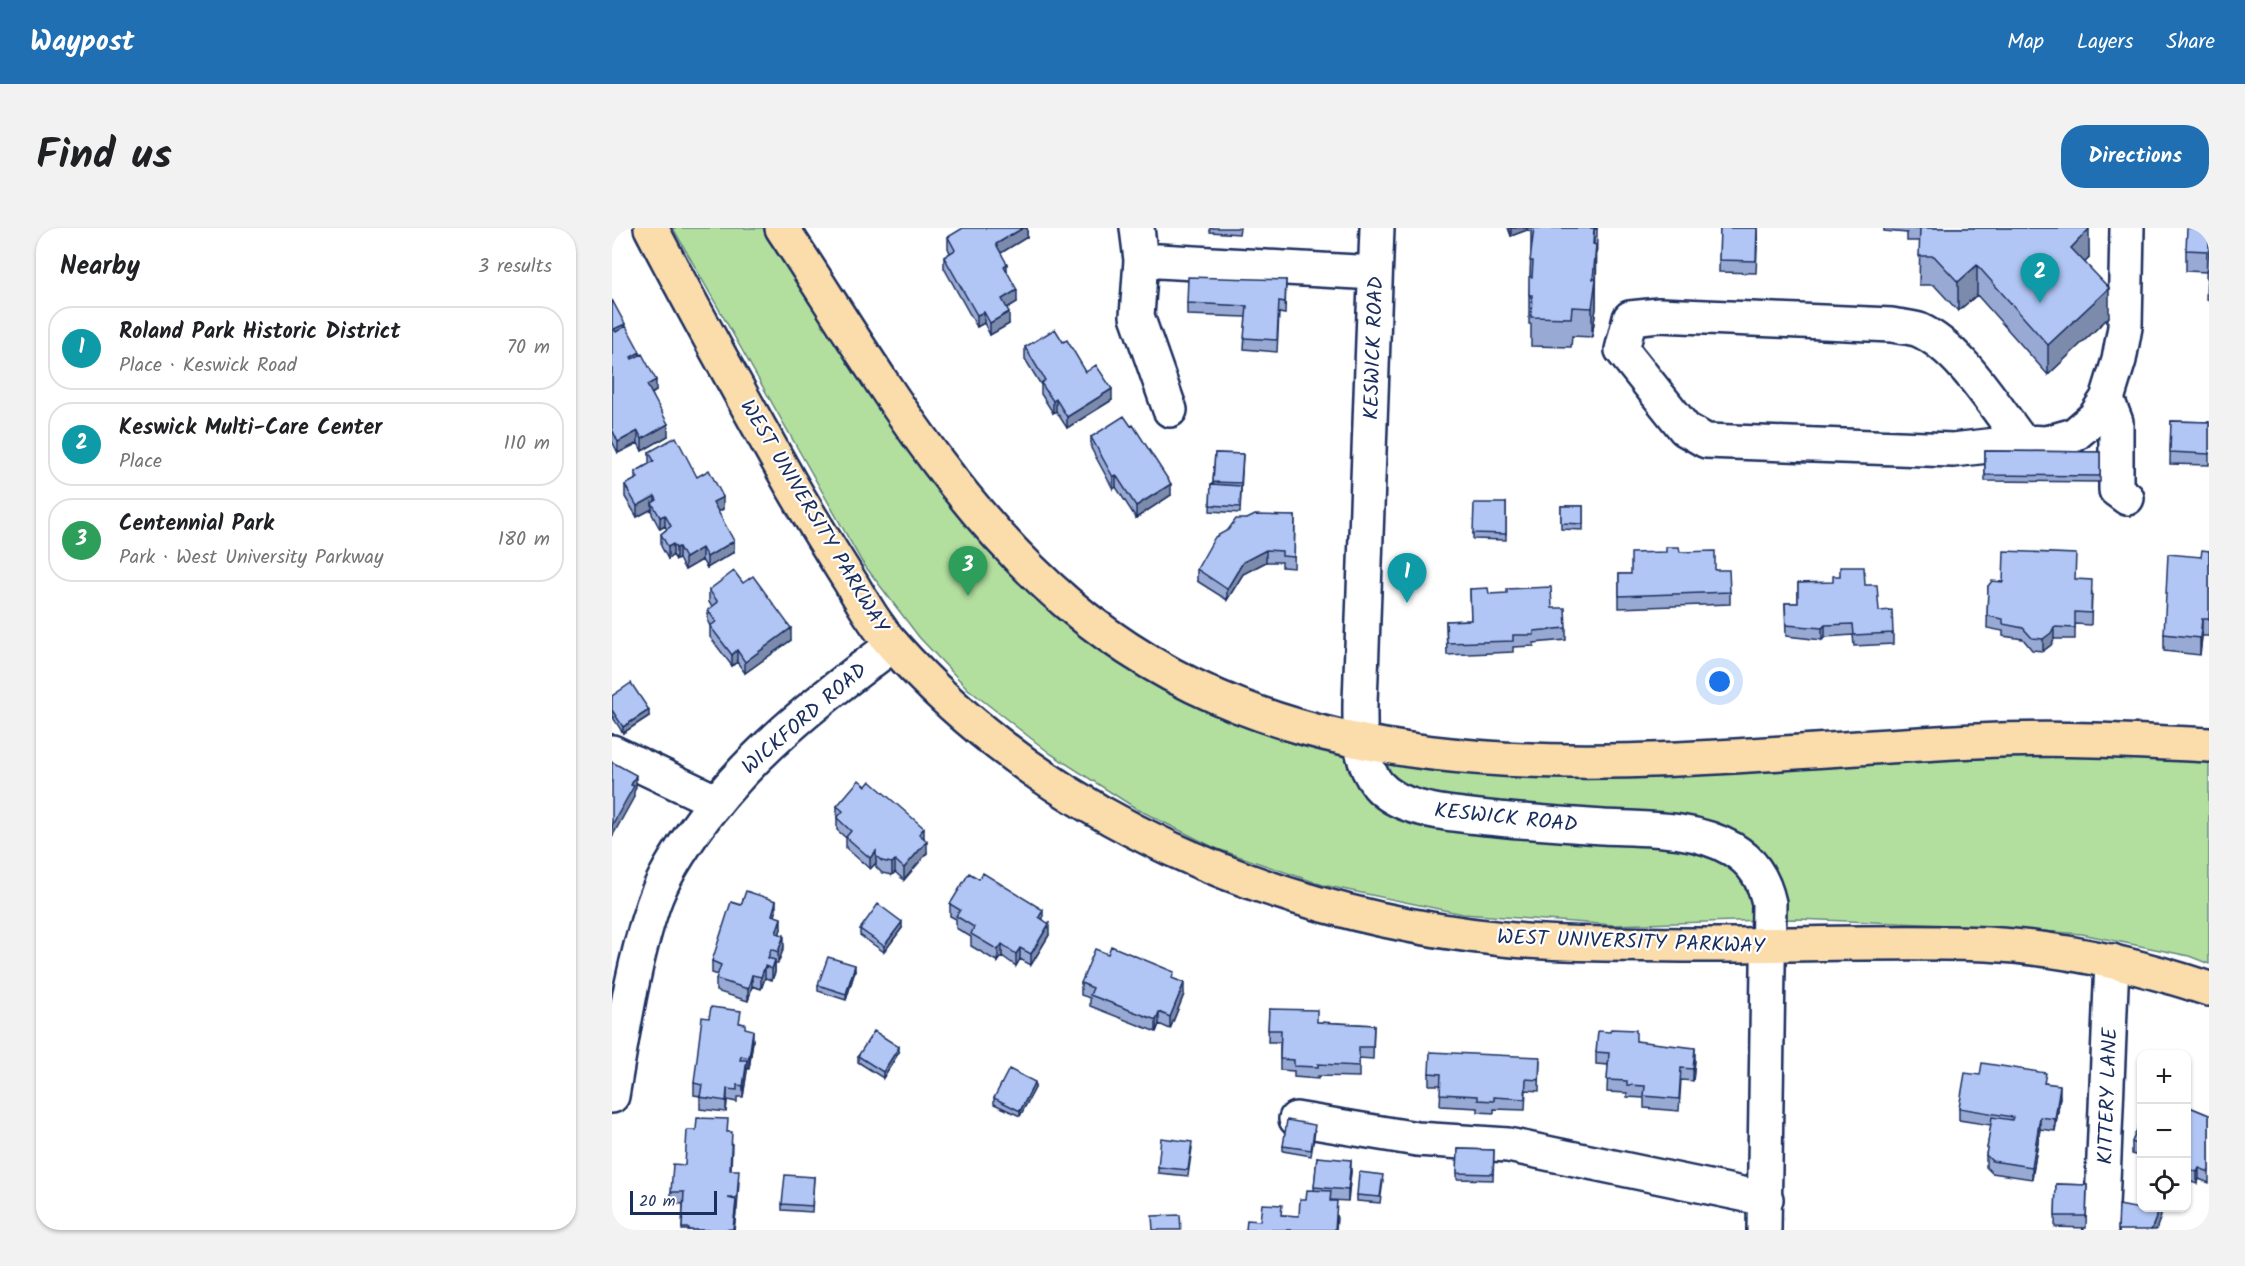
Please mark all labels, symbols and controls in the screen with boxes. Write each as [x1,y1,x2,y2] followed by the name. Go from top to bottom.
[30,20,134,65] text: Waypost
[2007,26,2044,59] text: Map
[2077,26,2133,59] text: Layers
[2166,26,2215,59] text: Share
[36,123,172,190] text: Find us
[2061,125,2209,188] button: Directions
[60,246,140,288] text: Nearby
[478,251,552,283] text: 3 results
[2020,254,2060,303] pin: 2
[1356,276,1393,420] street label: KESWICK ROAD
[119,315,401,350] text: Roland Park Historic District
[78,332,85,364] text: 1
[507,332,550,364] text: 70 m
[119,350,297,382] text: Place · Keswick Road
[731,393,897,641] street label: WEST UNIVERSITY PARKWAY
[119,411,382,446] text: Keswick Multi-Care Center
[76,428,87,460] text: 2
[504,428,550,460] text: 110 m
[119,446,162,478] text: Place
[119,507,274,542] text: Centennial Park
[76,524,87,556] text: 3
[498,524,550,556] text: 180 m
[119,542,383,574] text: Park · West University Parkway
[948,546,988,596] pin: 3
[1388,554,1426,603] pin: 1
[735,655,875,783] street label: WICKFORD ROAD
[1705,667,1734,696] your location
[1433,795,1579,842] street label: KESWICK ROAD
[1496,921,1766,964] street label: WEST UNIVERSITY PARKWAY
[2090,1026,2127,1165] street label: KITTERY LANE
[2137,1050,2191,1212] map controls
[2137,1050,2191,1104] button: +
[2137,1104,2191,1158] button: −
[2137,1158,2191,1212] button: locate
[630,1188,717,1216] scale bar
[639,1189,675,1214] text: 20 m

